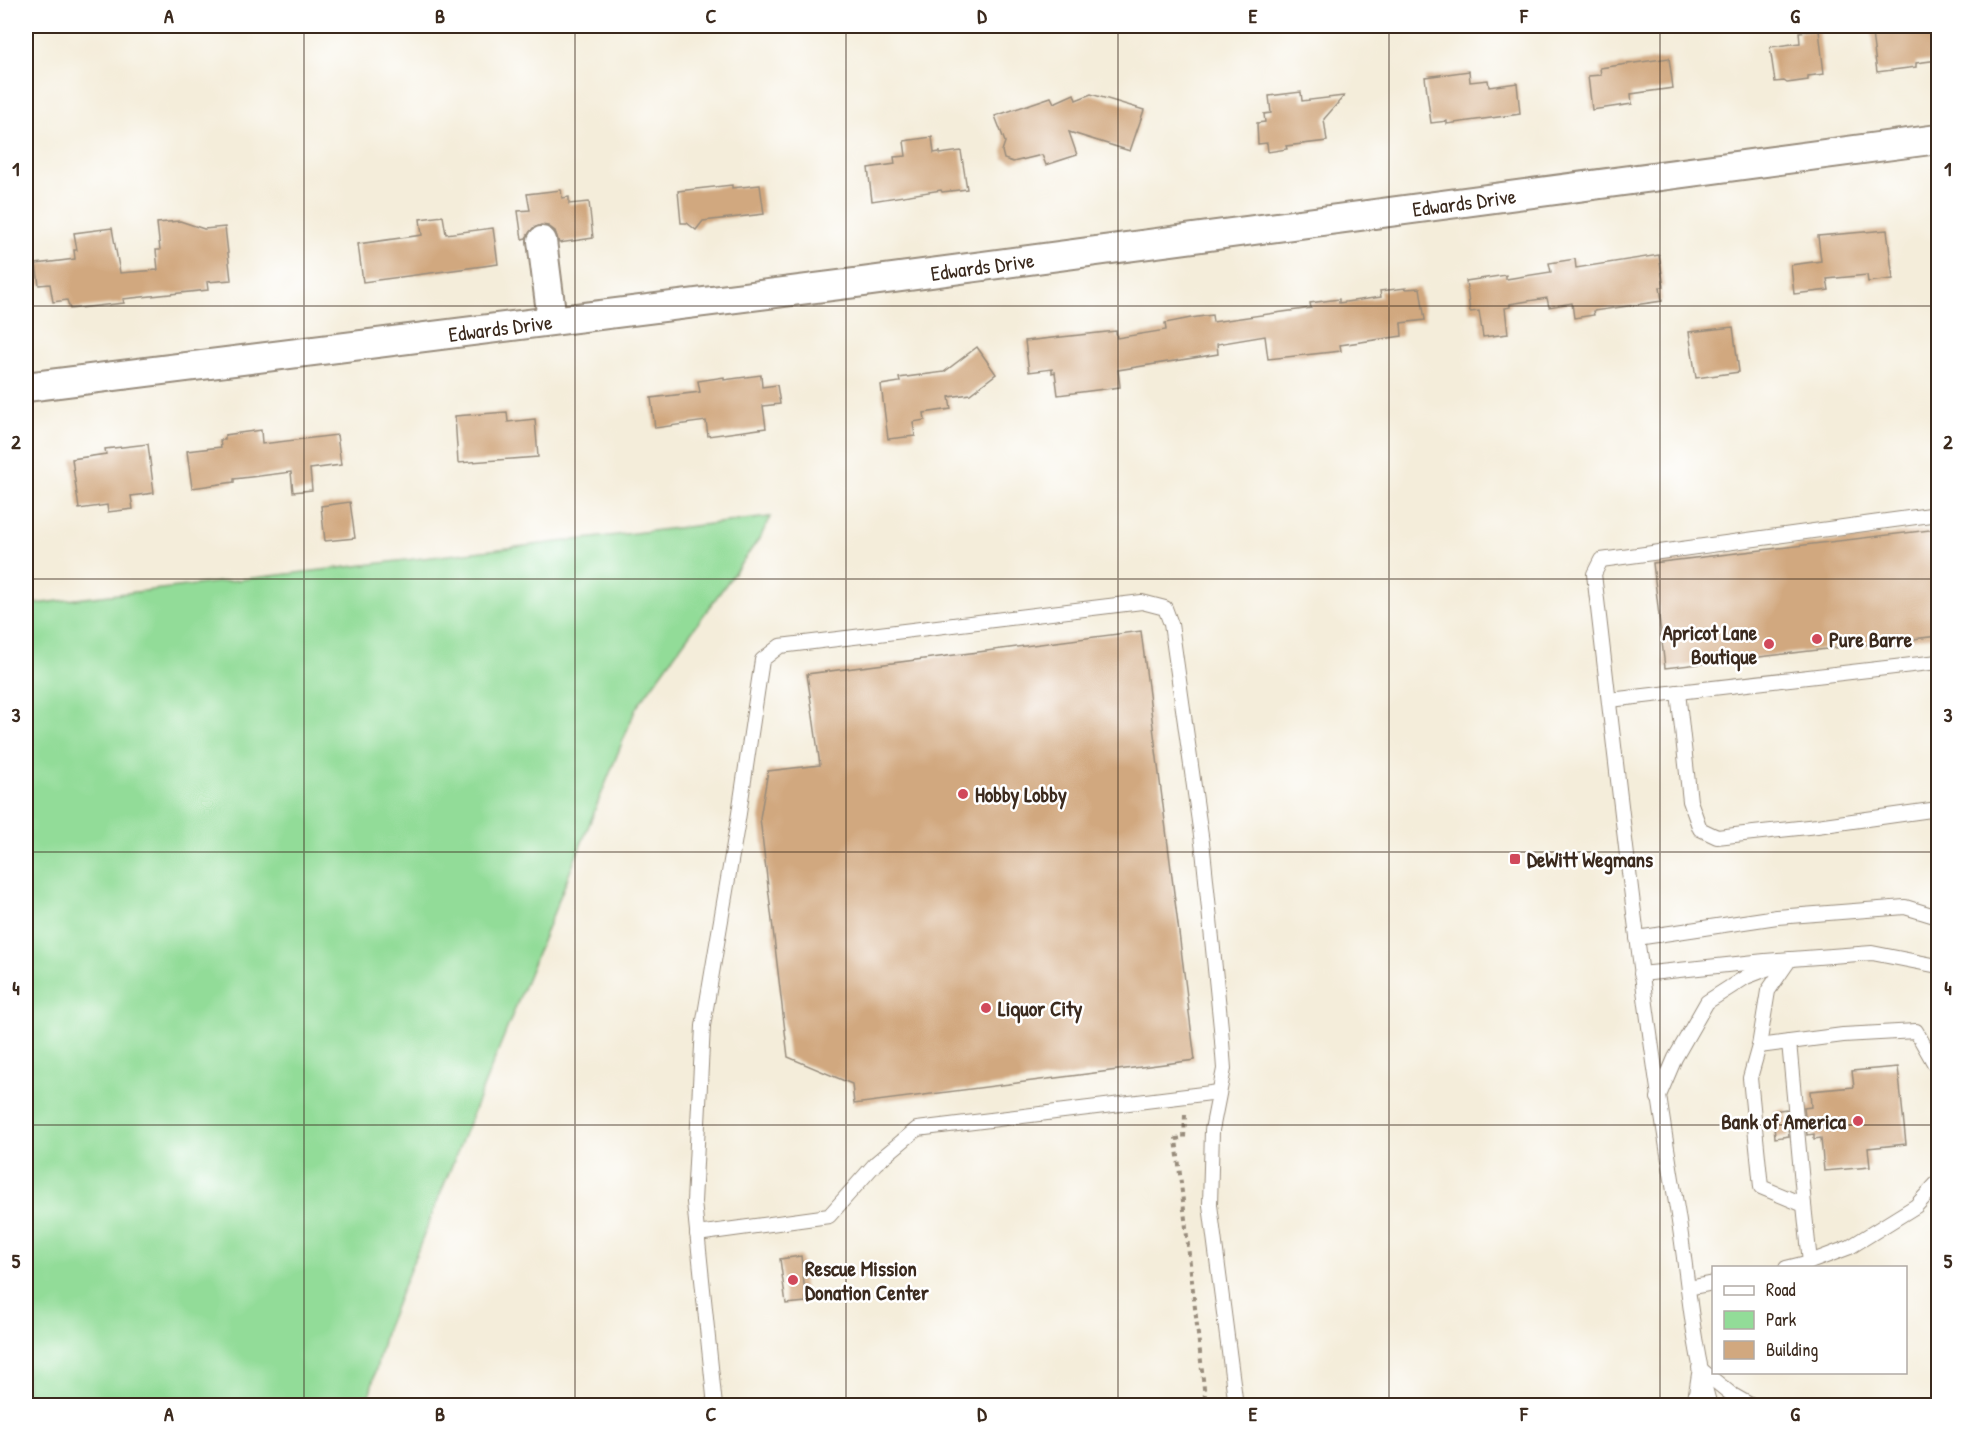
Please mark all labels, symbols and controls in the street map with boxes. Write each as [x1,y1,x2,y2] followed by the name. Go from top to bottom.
[164,2,174,29] text: A
[435,2,445,29] text: B
[706,2,717,29] text: C
[977,2,987,29] text: D
[1249,2,1258,29] text: E
[1519,2,1529,29] text: F
[1790,2,1800,29] text: G
[12,155,20,182] text: 1
[1944,155,1952,182] text: 1
[1411,181,1518,223] street label: Edwards Drive
[929,245,1036,287] street label: Edwards Drive
[447,307,554,348] street label: Edwards Drive
[11,428,21,455] text: 2
[1943,428,1953,455] text: 2
[1662,618,1758,672] place label: Apricot Lane Boutique
[1829,625,1913,654] place label: Pure Barre
[1810,632,1824,646] marker: Pure Barre
[1762,637,1776,651] marker: Apricot Lane Boutique
[12,701,21,728] text: 3
[1944,701,1953,728] text: 3
[975,780,1067,810] place label: Hobby Lobby
[956,787,970,801] marker: Hobby Lobby
[1527,845,1653,875] place label: DeWitt Wegmans
[1508,852,1522,866] marker: DeWitt Wegmans
[12,974,20,1001] text: 4
[1944,974,1952,1001] text: 4
[998,994,1082,1024] place label: Liquor City
[979,1001,993,1015] marker: Liquor City
[1721,1107,1847,1136] place label: Bank of America
[1851,1114,1865,1128] marker: Bank of America
[12,1247,21,1274] text: 5
[1944,1247,1953,1274] text: 5
[805,1254,930,1307] place label: Rescue Mission Donation Center
[1712,1266,1907,1374] legend
[786,1273,800,1287] marker: Rescue Mission Donation Center
[1766,1277,1796,1302] text: Road
[1766,1307,1797,1332] text: Park
[1766,1337,1818,1362] text: Building
[164,1400,174,1427] text: A
[435,1400,445,1427] text: B
[706,1400,717,1427] text: C
[977,1400,987,1427] text: D
[1249,1400,1258,1427] text: E
[1519,1400,1529,1427] text: F
[1790,1400,1800,1427] text: G

